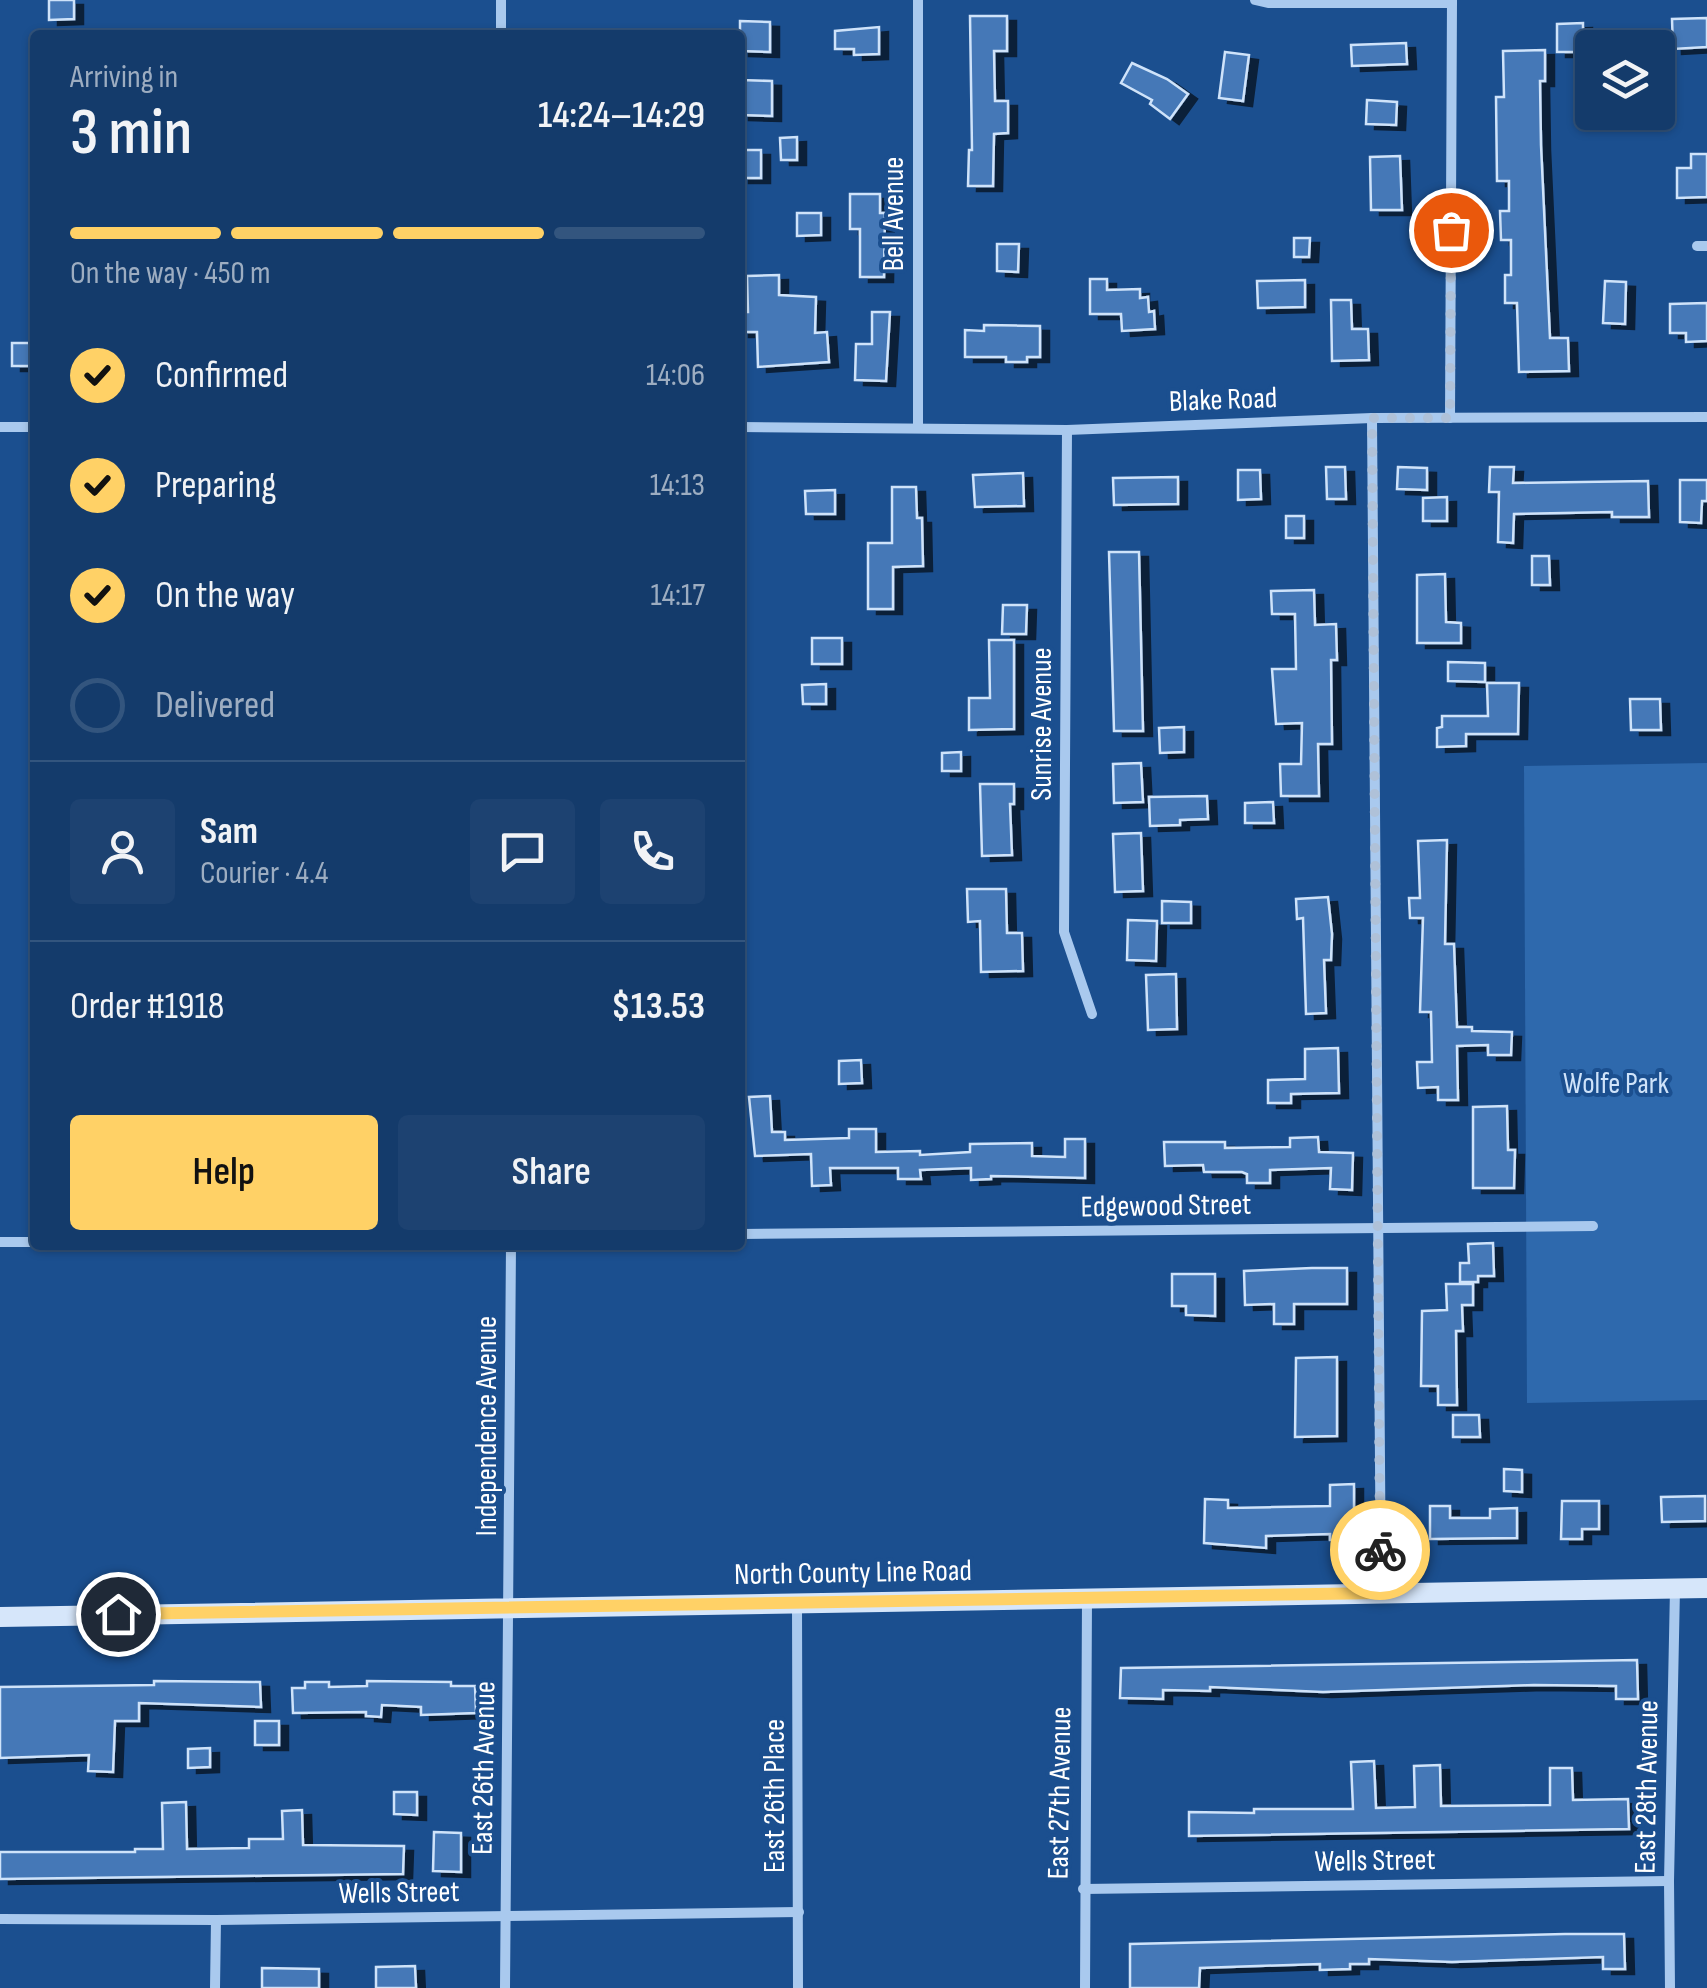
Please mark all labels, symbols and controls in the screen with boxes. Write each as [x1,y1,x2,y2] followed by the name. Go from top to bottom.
[1575,30,1675,130] map controls
[1575,30,1675,130] button: layers
[70,58,178,97] text: Arriving in
[538,93,705,138] text: 14:24–14:29
[70,95,192,173] text: 3 min
[876,157,912,271] street label: Bell Avenue
[1409,188,1494,273] pin
[1424,203,1479,258] icon: bag
[70,254,271,293] text: On the way · 450 m
[70,348,125,403] icon: check
[155,353,288,398] text: Confirmed
[646,356,705,395] text: 14:06
[1168,380,1278,420] street label: Blake Road
[70,458,125,513] icon: check
[155,463,276,508] text: Preparing
[650,466,705,505] text: 14:13
[70,568,125,623] icon: check
[155,573,295,618] text: On the way
[650,576,705,615] text: 14:17
[1024,647,1060,801] street label: Sunrise Avenue
[155,683,275,728] text: Delivered
[70,799,175,904] button: person
[470,799,575,904] button: chat
[600,799,705,904] button: phone
[200,809,258,854] text: Sam
[200,854,328,893] text: Courier · 4.4
[70,984,224,1029] text: Order #1918
[611,984,705,1029] text: $13.53
[1563,1066,1669,1102] park label: Wolfe Park
[70,1115,378,1230] button: Help
[398,1115,705,1230] button: Share
[1080,1187,1252,1225] street label: Edgewood Street
[469,1316,505,1536] street label: Independence Avenue
[1330,1500,1430,1600] courier
[1353,1523,1408,1578] icon: bike
[734,1553,972,1593] street label: North County Line Road
[76,1572,161,1657] pin
[91,1587,146,1642] icon: home
[464,1681,504,1855] street label: East 26th Avenue
[1627,1700,1667,1874] street label: East 28th Avenue
[1040,1706,1080,1880] street label: East 27th Avenue
[757,1719,793,1873] street label: East 26th Place
[1314,1842,1436,1880] street label: Wells Street
[338,1874,460,1912] street label: Wells Street

